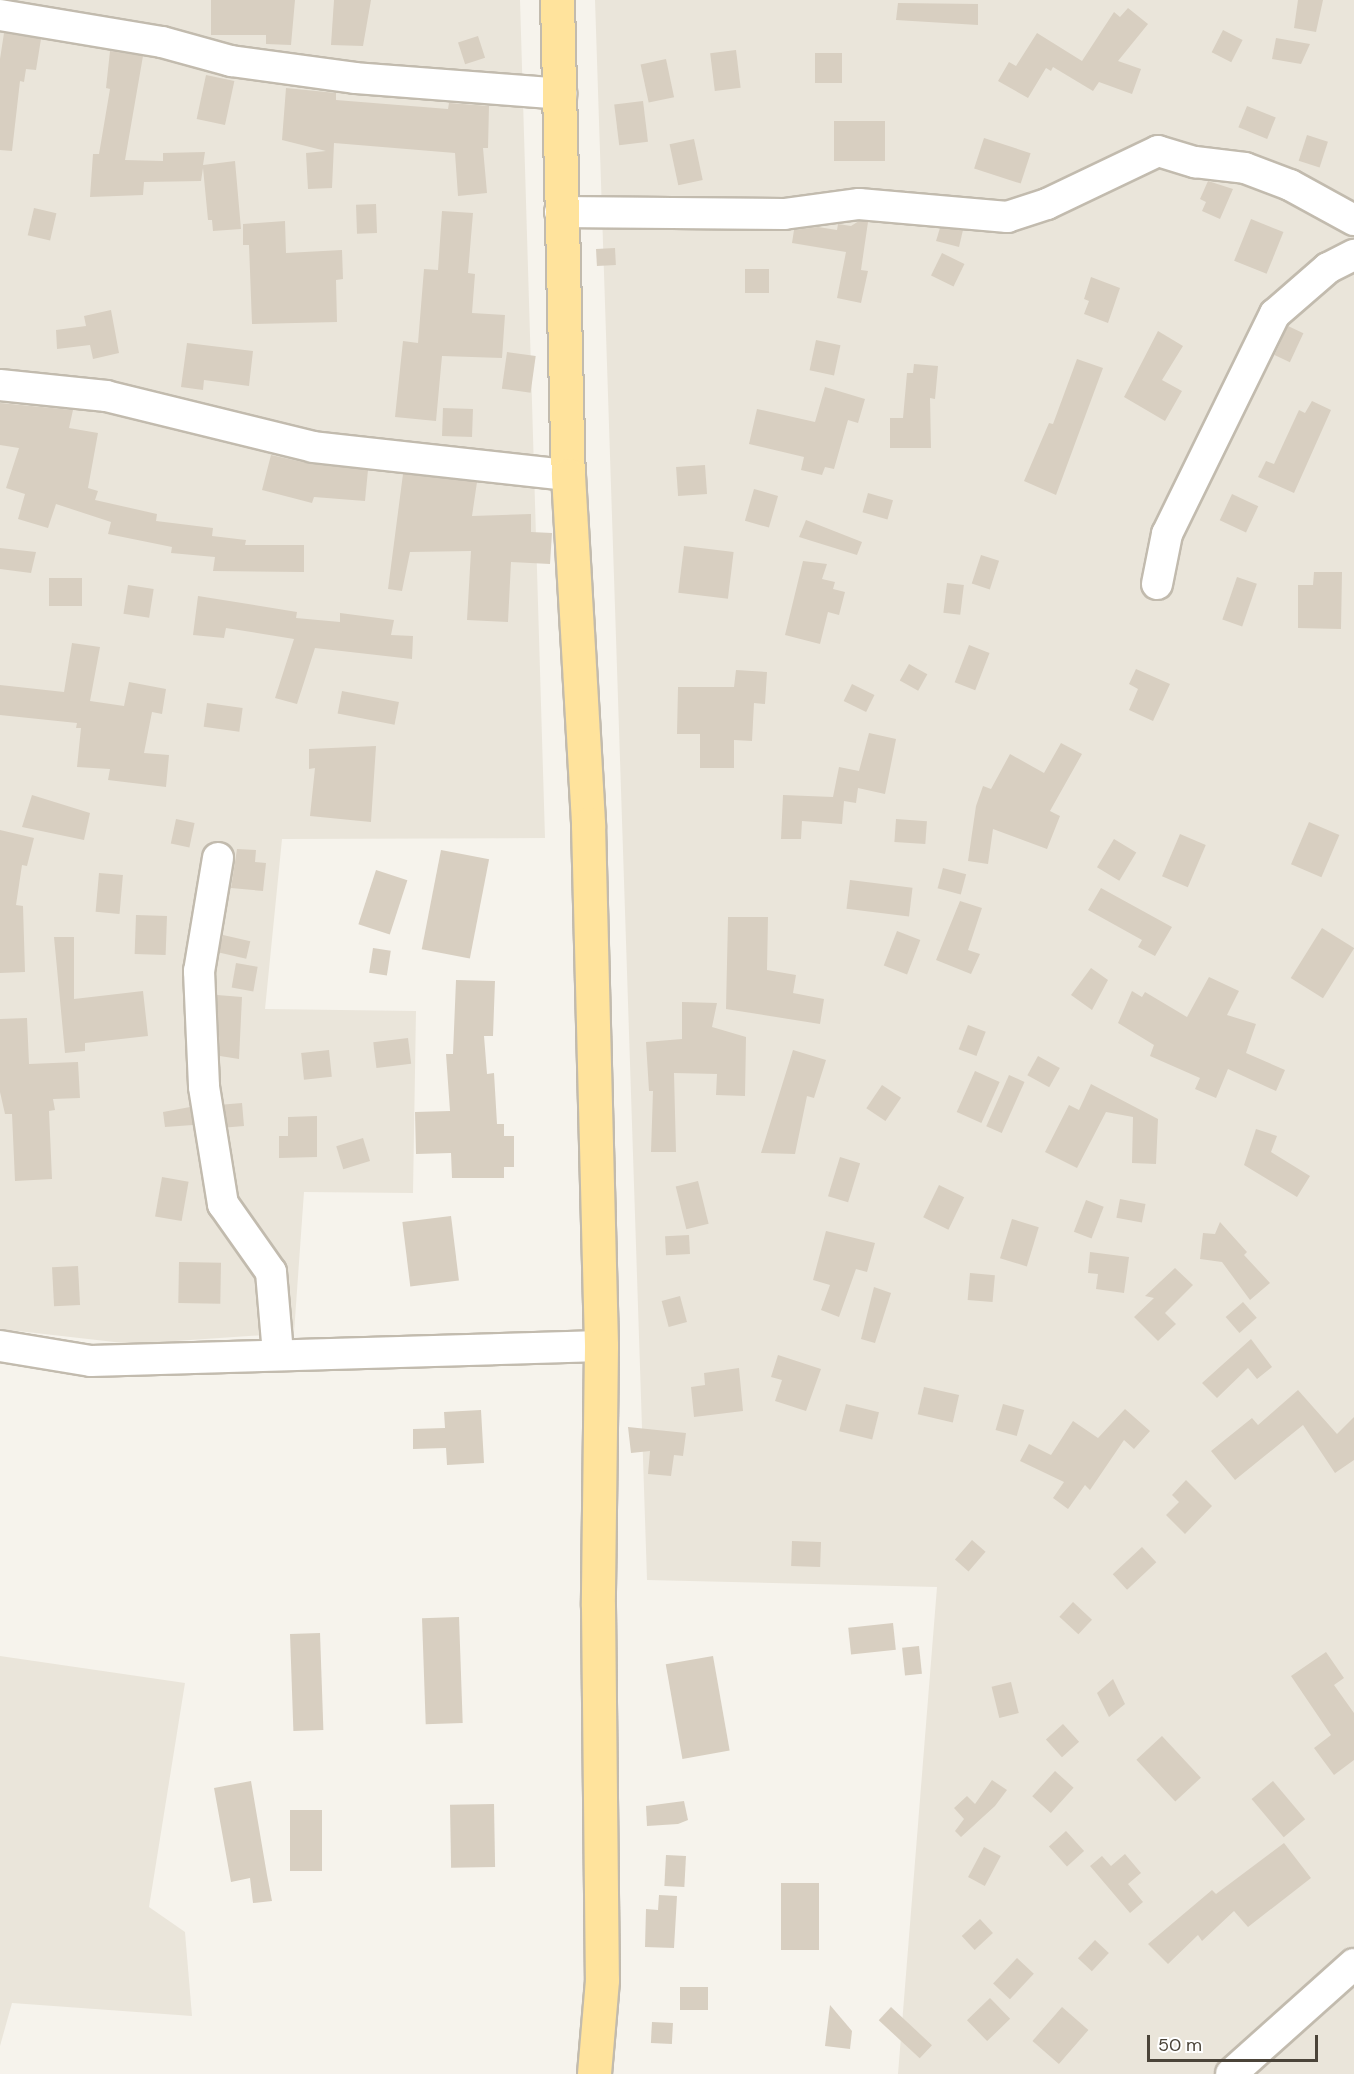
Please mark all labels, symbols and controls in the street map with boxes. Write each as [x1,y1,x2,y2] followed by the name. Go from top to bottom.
[1150,2023,1321,2061] scale bar
[1158,2033,1202,2057] text: 50 m

